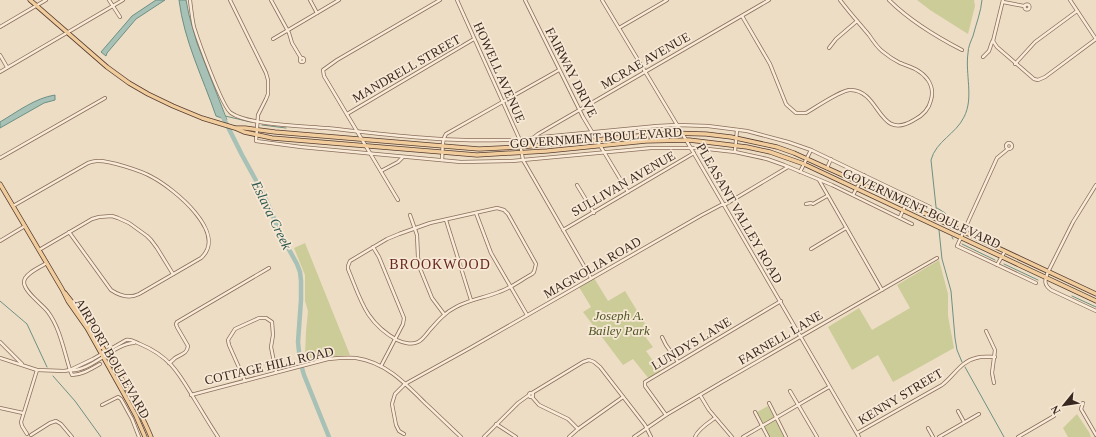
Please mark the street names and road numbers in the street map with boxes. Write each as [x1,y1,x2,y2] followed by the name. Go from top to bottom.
[471,20,529,125] street label: HOWELL AVENUE
[542,25,601,120] street label: FAIRWAY DRIVE
[598,29,693,92] street label: MCRAE AVENUE
[349,31,463,106] street label: MANDRELL STREET
[509,124,683,151] street label: GOVERNMENT BOULEVARD
[693,141,786,286] street label: PLEASANT VALLEY ROAD
[569,148,678,219] street label: SULLIVAN AVENUE
[840,165,1003,252] street label: GOVERNMENT BOULEVARD
[541,233,644,301] street label: MAGNOLIA ROAD
[72,295,153,421] street label: AIRPORT BOULEVARD
[735,307,825,368] street label: FARNELL LANE
[649,314,734,373] street label: LUNDYS LANE
[203,343,335,388] street label: COTTAGE HILL ROAD
[855,365,945,428] street label: KENNY STREET

